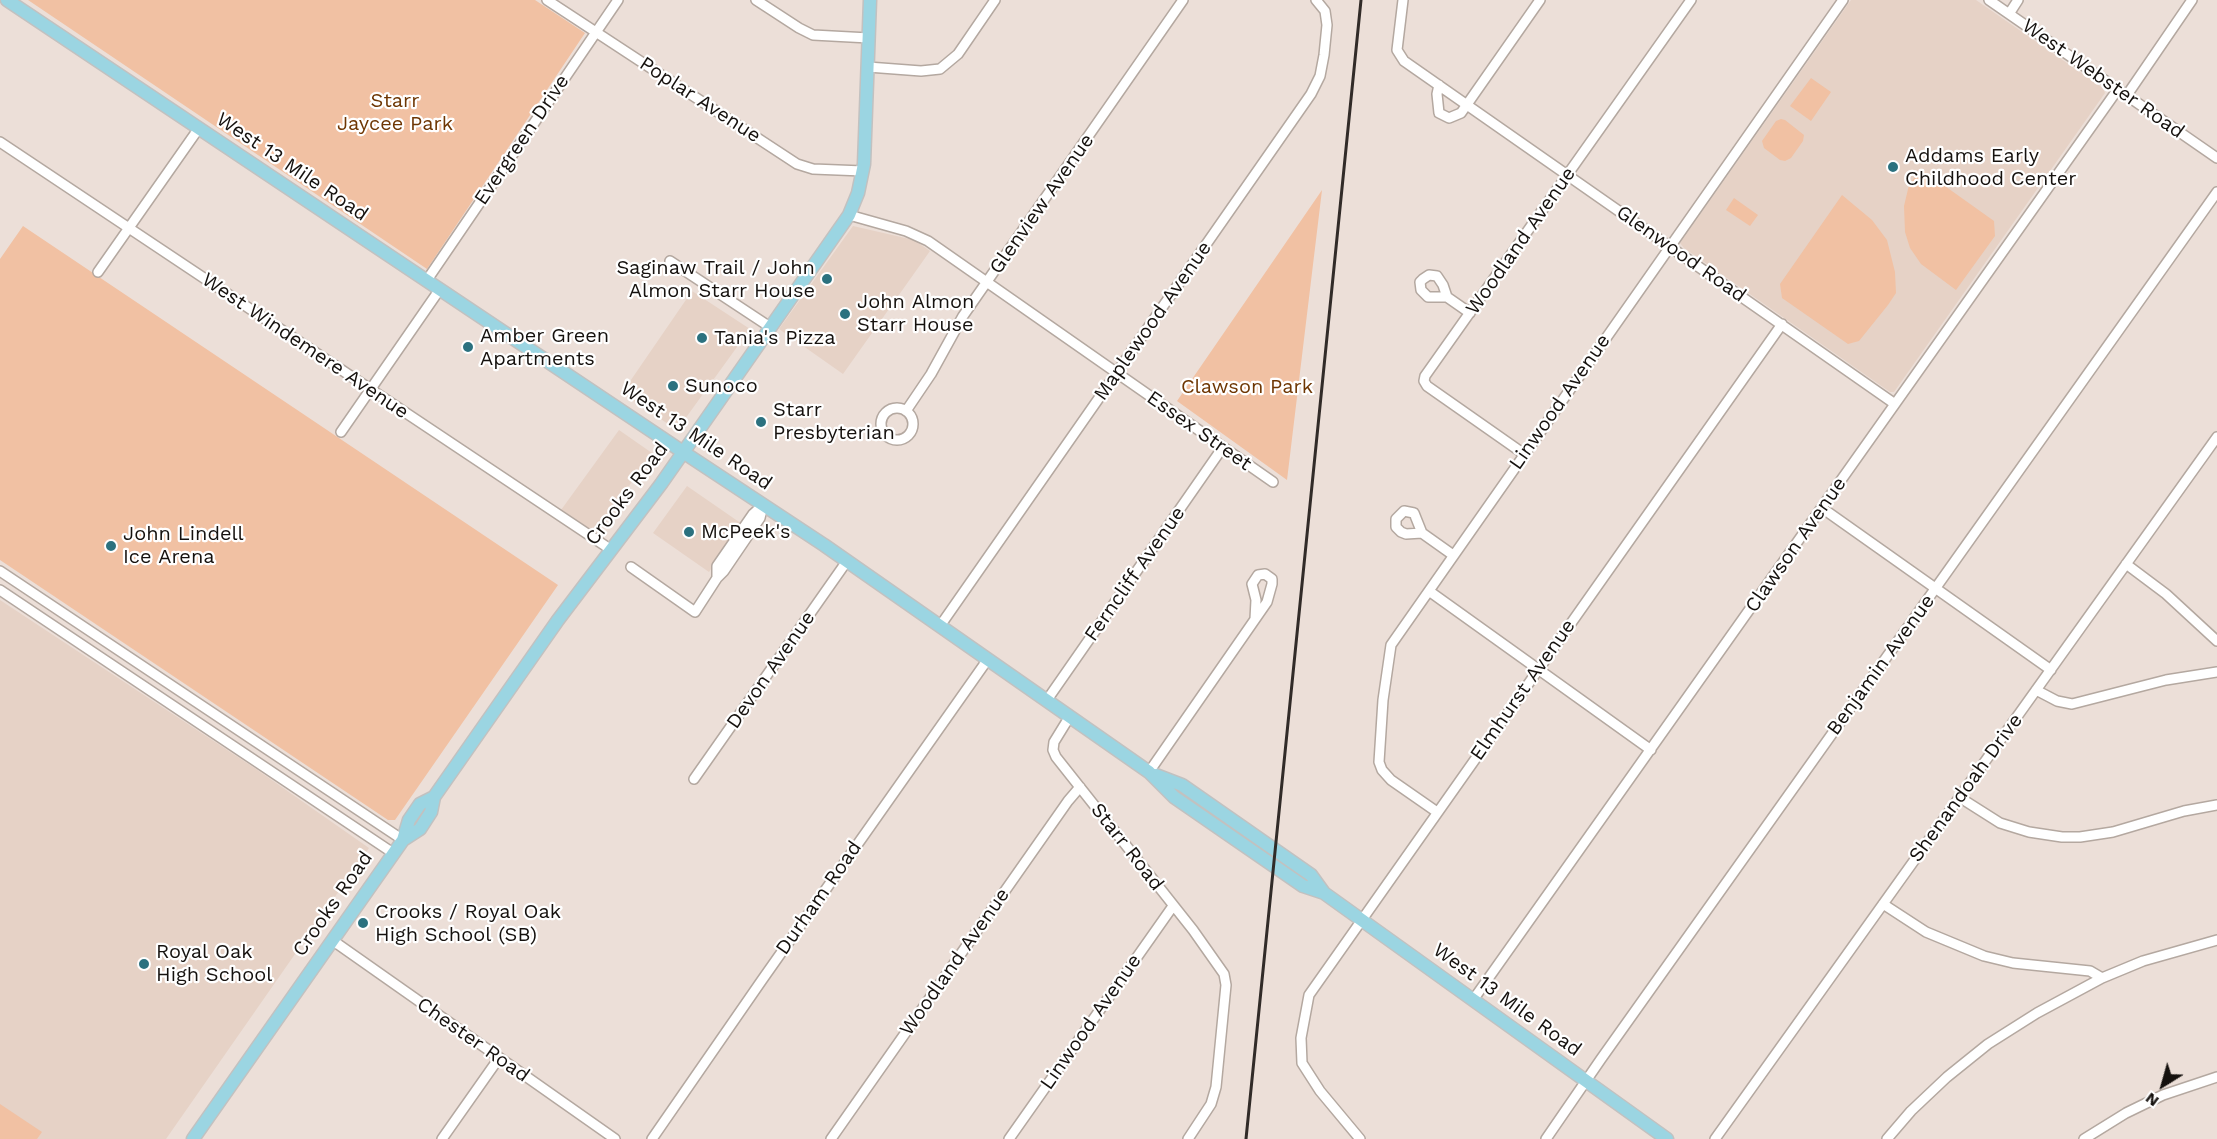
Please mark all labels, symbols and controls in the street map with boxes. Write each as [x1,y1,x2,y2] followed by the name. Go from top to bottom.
[2017,14,2189,144] street label: West Webster Road
[635,52,765,148] street label: Poplar Avenue
[469,70,575,210] street label: Evergreen Drive
[337,89,453,136] park label: Starr Jaycee Park
[212,107,372,227] street label: West 13 Mile Road
[985,129,1099,279] street label: Glenview Avenue
[1905,144,2076,191] place label: Addams Early Childhood Center
[1886,160,1900,174] marker: Addams Early Childhood Center
[1461,162,1581,320] street label: Woodland Avenue
[1611,200,1751,308] street label: Glenwood Road
[1089,237,1217,405] street label: Maplewood Avenue
[616,256,815,303] place label: Saginaw Trail / John Almon Starr House
[197,268,413,424] street label: West Windemere Avenue
[820,272,834,286] marker: Saginaw Trail / John Almon Starr House
[857,290,974,337] place label: John Almon Starr House
[838,307,852,321] marker: John Almon Starr House
[480,324,609,371] place label: Amber Green Apartments
[714,326,835,350] place label: Tania's Pizza
[1504,330,1616,474] street label: Linwood Avenue
[695,331,709,345] marker: Tania's Pizza
[461,340,475,354] marker: Amber Green Apartments
[685,374,758,398] place label: Sunoco
[1181,375,1313,399] park label: Clawson Park
[616,376,776,496] street label: West 13 Mile Road
[666,379,680,393] marker: Sunoco
[1142,386,1256,476] street label: Essex Street
[773,398,895,445] place label: Starr Presbyterian
[754,415,768,429] marker: Starr Presbyterian
[580,438,674,550] street label: Crooks Road
[1740,473,1852,617] street label: Clawson Avenue
[1080,502,1190,646] street label: Ferncliff Avenue
[701,520,791,544] place label: McPeek's
[123,522,244,569] place label: John Lindell Ice Arena
[682,525,696,539] marker: McPeek's
[104,539,118,553] marker: John Lindell Ice Arena
[1822,590,1940,740] street label: Benjamin Avenue
[722,607,820,733] street label: Devon Avenue
[1465,615,1581,765] street label: Elmhurst Avenue
[1904,709,2028,867] street label: Shenandoah Drive
[1085,798,1169,896] street label: Starr Road
[771,837,867,959] street label: Durham Road
[288,847,378,961] street label: Crooks Road
[895,883,1015,1041] street label: Woodland Avenue
[375,900,561,947] place label: Crooks / Royal Oak High School (SB)
[356,916,370,930] marker: Crooks / Royal Oak High School (SB)
[1428,938,1586,1062] street label: West 13 Mile Road
[156,940,272,987] place label: Royal Oak High School
[1035,950,1147,1094] street label: Linwood Avenue
[137,957,151,971] marker: Royal Oak High School
[412,992,534,1088] street label: Chester Road
[2133,1055,2193,1115] north arrow
[2141,1089,2162,1111] text: N

